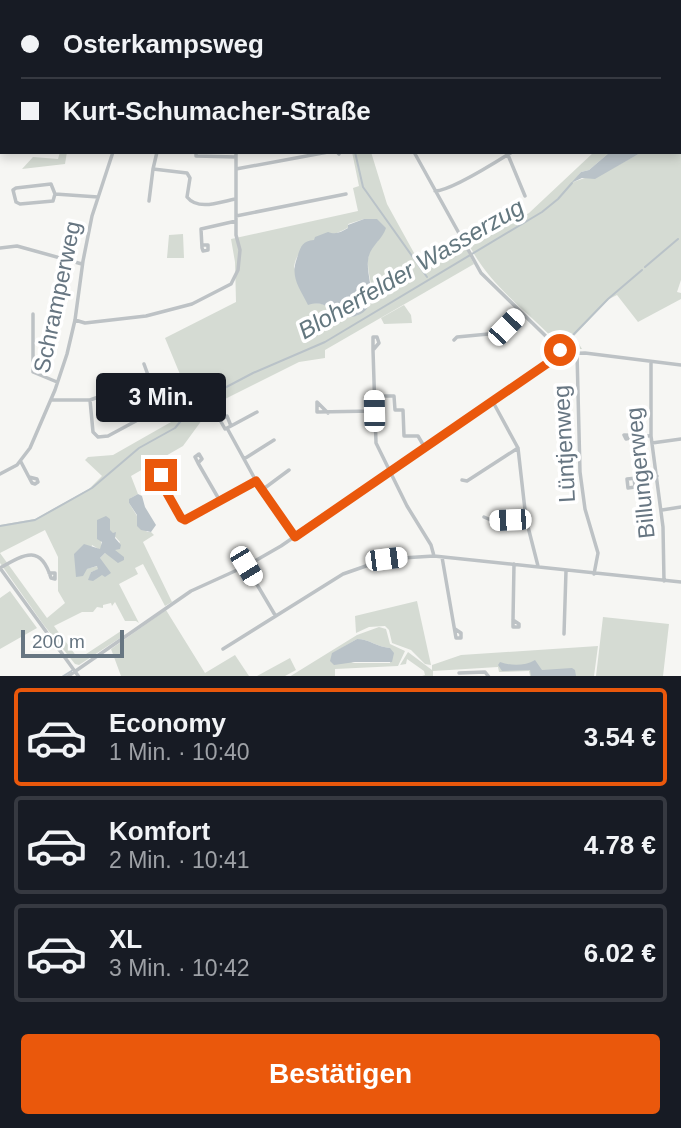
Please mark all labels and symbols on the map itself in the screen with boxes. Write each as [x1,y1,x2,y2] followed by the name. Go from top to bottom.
[293,193,529,344] water label: Bloherfelder Wasserzug
[28,219,86,375] street label: Schramperweg
[484,305,529,349] car
[544,334,576,366] route start
[96,374,226,422] callout: 3 Min.
[548,385,580,503] street label: Lüntjenweg
[364,390,385,432] car
[620,406,660,540] street label: Billungerweg
[145,459,177,491] route end
[489,509,532,531] car
[227,543,266,589] car
[364,546,409,572] car
[21,628,124,659] scale bar

